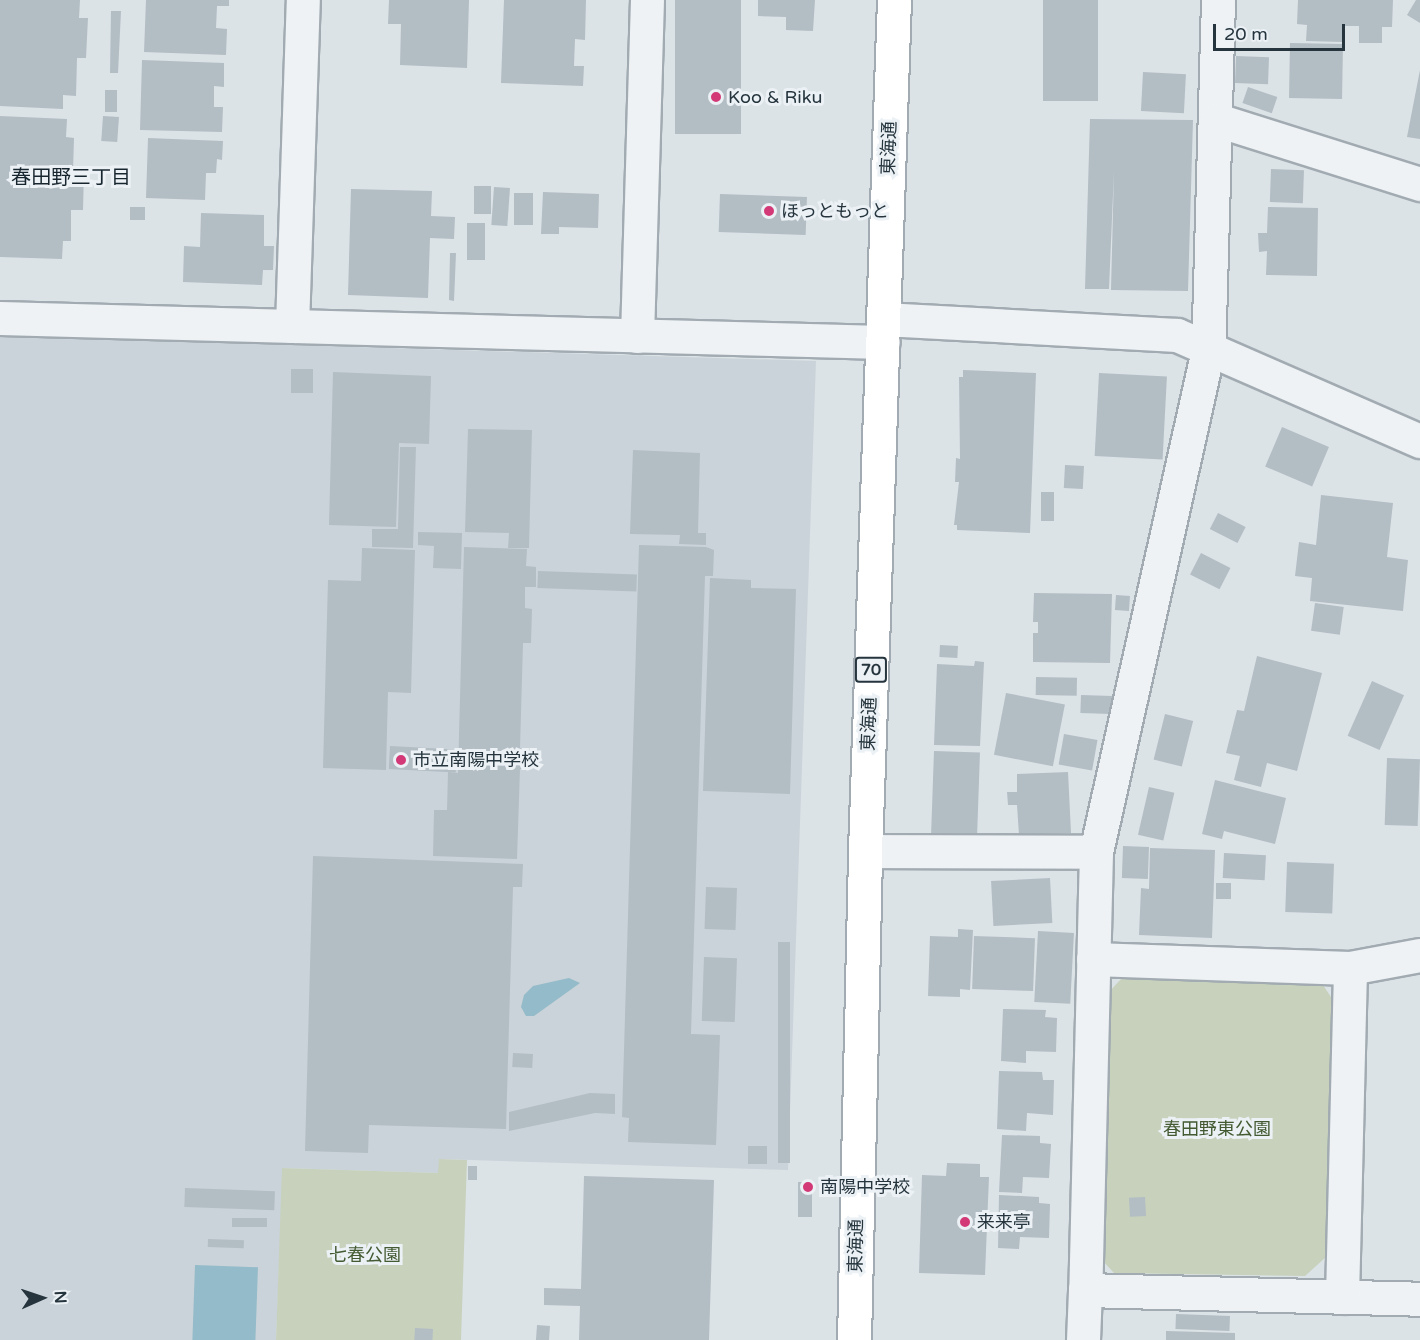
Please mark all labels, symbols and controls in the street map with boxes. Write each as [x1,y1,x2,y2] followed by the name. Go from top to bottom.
[1216,12,1348,50] scale bar
[1224,23,1268,45] text: 20 m
[728,86,823,108] place label: Koo & Riku
[709,90,723,104] marker: Koo & Riku
[877,121,901,175] street label: 東海通
[11,166,131,190] district label: 春田野三丁目
[781,200,889,222] place label: ほっともっと
[762,204,776,218] marker: ほっともっと
[854,657,888,683] road number: 70
[857,697,881,751] street label: 東海通
[413,749,539,771] place label: 市立南陽中学校
[394,753,408,767] marker: 市立南陽中学校
[1163,1118,1271,1140] park label: 春田野東公園
[820,1176,910,1198] place label: 南陽中学校
[801,1180,815,1194] marker: 南陽中学校
[977,1211,1031,1233] place label: 来来亭
[958,1215,972,1229] marker: 来来亭
[845,1219,867,1273] street label: 東海通
[329,1244,401,1266] park label: 七春公園
[12,1268,72,1328] north arrow
[50,1290,70,1304] text: N

